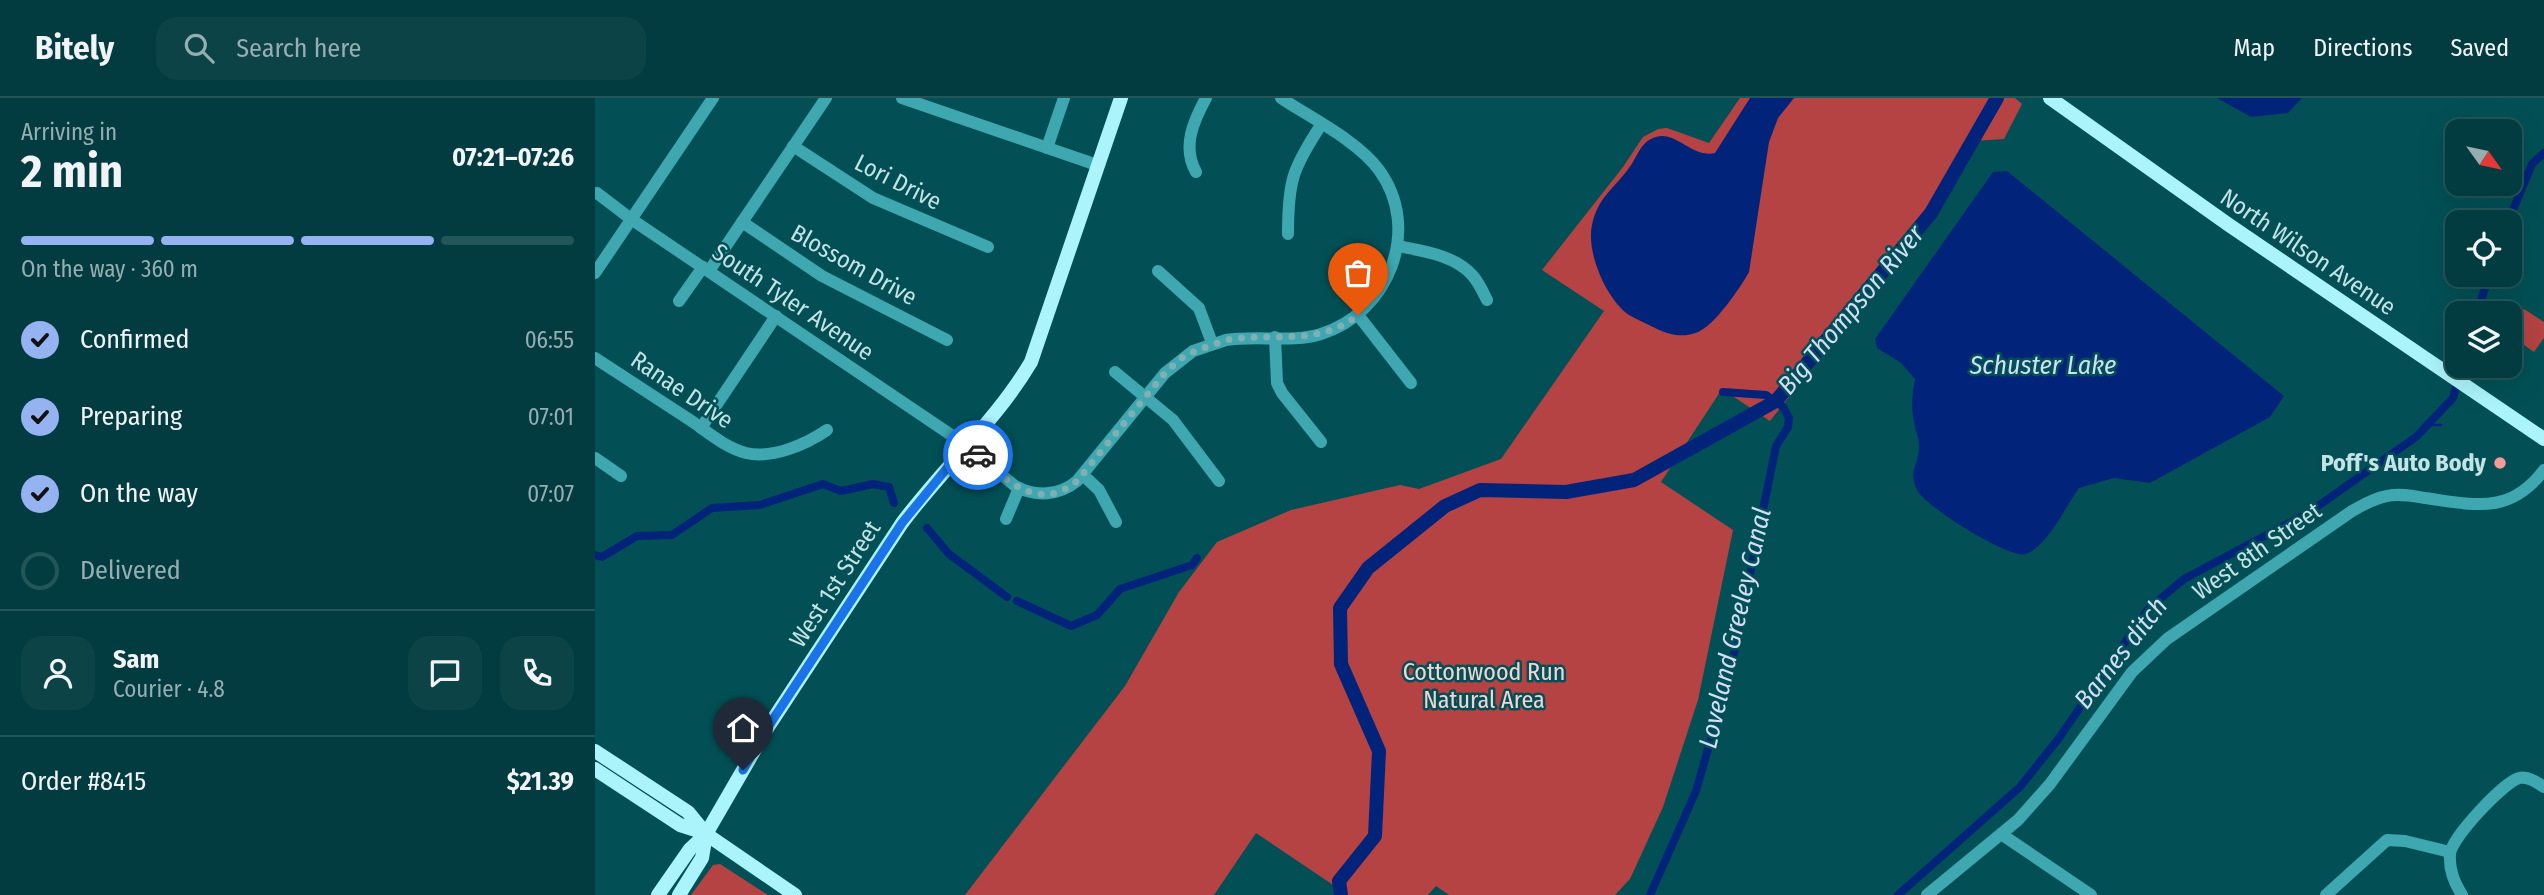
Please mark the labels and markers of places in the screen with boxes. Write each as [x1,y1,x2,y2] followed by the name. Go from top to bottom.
[1328,243,1388,315] pin
[2321,449,2487,477] place label: Poff's Auto Body
[2492,455,2508,471] marker: Poff's Auto Body
[713,698,773,770] pin

